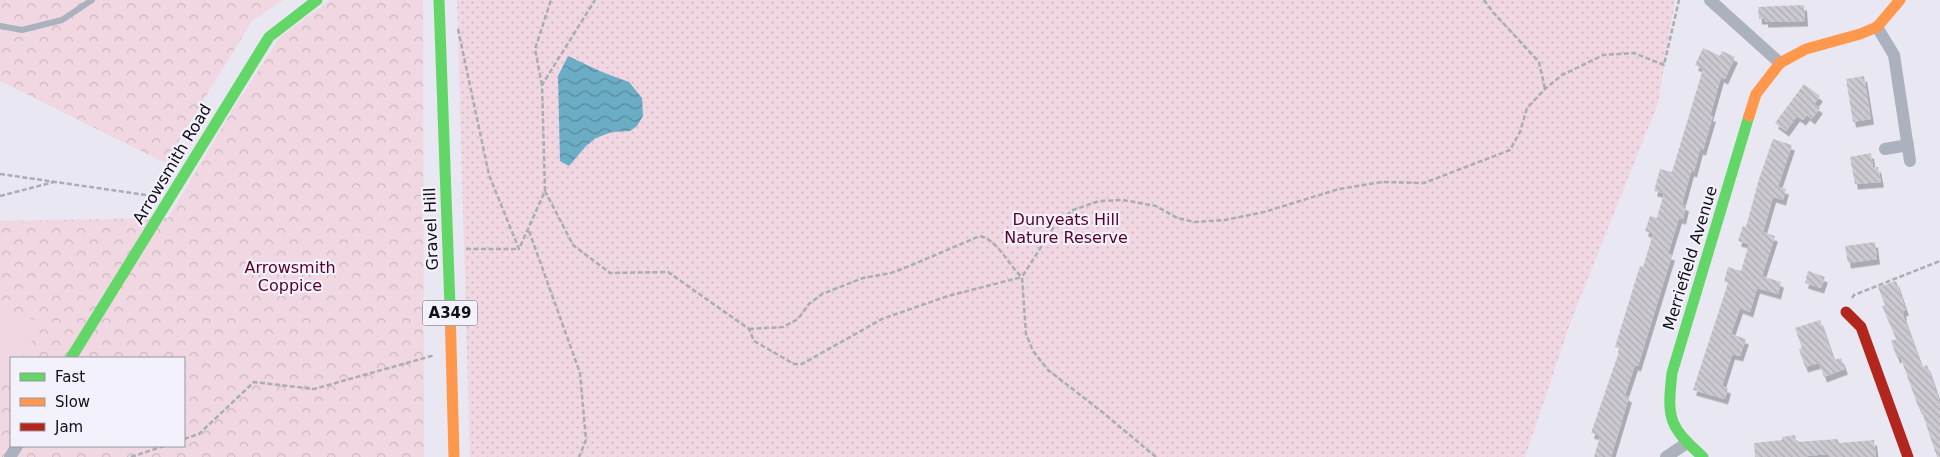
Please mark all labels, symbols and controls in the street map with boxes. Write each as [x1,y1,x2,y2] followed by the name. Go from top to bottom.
[129,101,215,227] street label: Arrowsmith Road
[1659,184,1721,332] street label: Merriefield Avenue
[420,187,442,271] street label: Gravel Hill
[1004,210,1128,247] park label: Dunyeats Hill Nature Reserve
[244,258,336,295] park label: Arrowsmith Coppice
[422,300,478,326] road number: A349
[10,357,185,447] legend
[55,368,85,386] text: Fast
[55,393,90,411] text: Slow
[54,418,83,436] text: Jam

